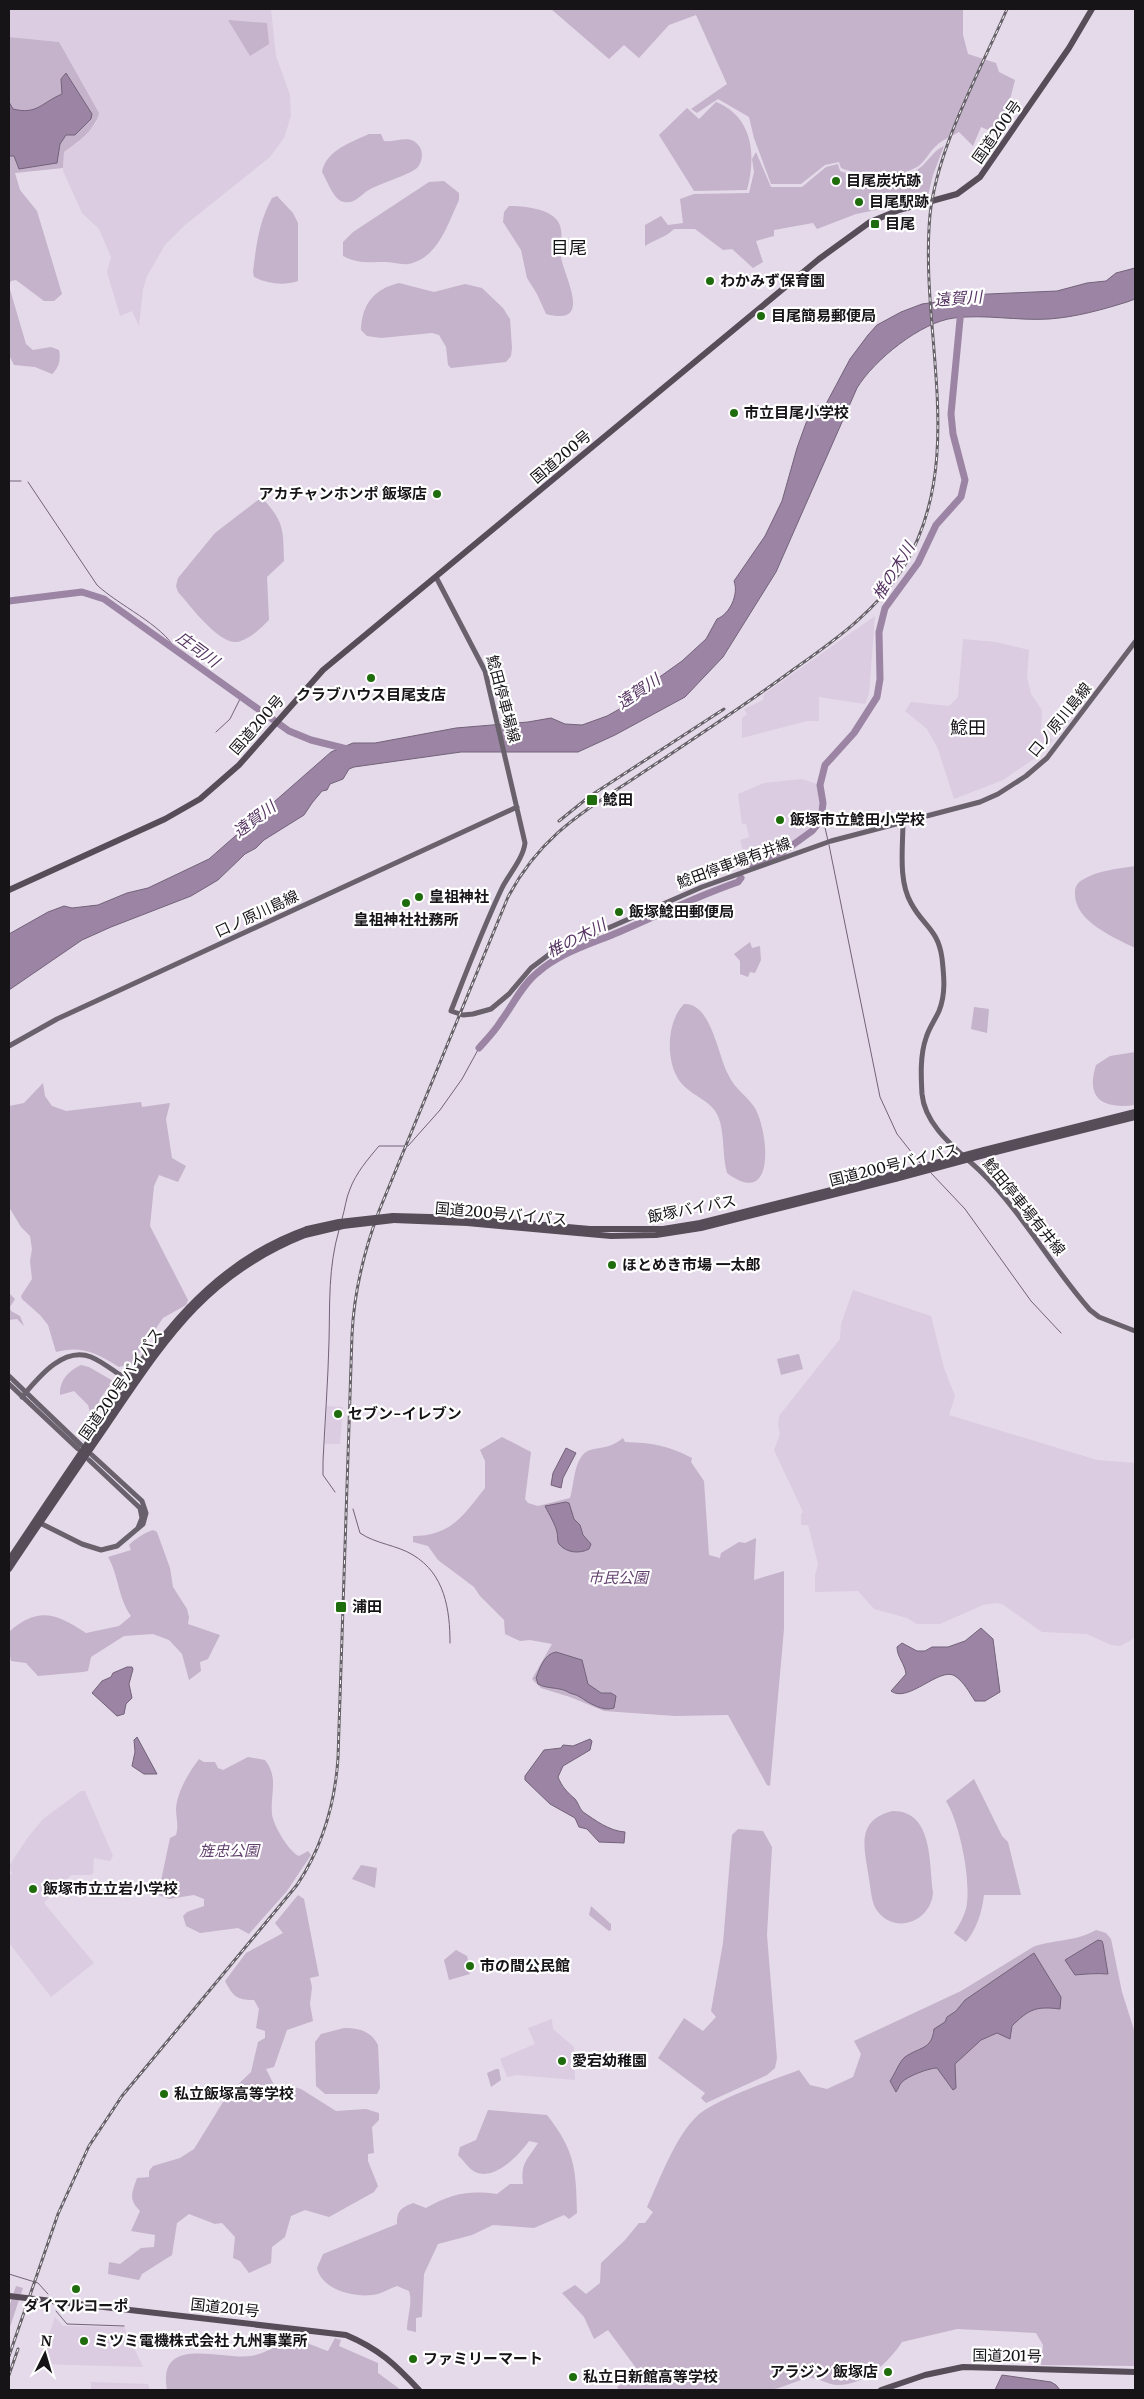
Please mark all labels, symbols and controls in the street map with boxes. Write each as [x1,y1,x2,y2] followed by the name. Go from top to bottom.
[968,96,1025,167] street label: 国道200号
[846,171,921,190] place label: 目尾炭坑跡
[830,175,842,187] marker: 目尾炭坑跡
[869,192,929,211] place label: 目尾駅跡
[853,196,865,208] marker: 目尾駅跡
[885,214,915,233] place label: 目尾
[869,218,881,230] marker: 目尾
[551,236,587,259] district label: 目尾
[720,271,825,290] place label: わかみず保育園
[704,275,716,287] marker: わかみず保育園
[933,286,985,310] water label: 遠賀川
[771,306,876,325] place label: 目尾簡易郵便局
[755,310,767,322] marker: 目尾簡易郵便局
[744,403,849,422] place label: 市立目尾小学校
[728,407,740,419] marker: 市立目尾小学校
[527,426,595,487] street label: 国道200号
[259,484,427,503] place label: アカチャンホンポ 飯塚店
[431,488,443,500] marker: アカチャンホンポ 飯塚店
[868,537,919,603] water label: 椎の木川
[173,627,225,672] water label: 庄司川
[483,653,524,745] street label: 鯰田停車場線
[613,668,665,713] water label: 遠賀川
[365,672,377,684] marker: クラブハウス目尾支店
[1024,679,1095,761] street label: 口ノ原川島線
[296,685,446,704] place label: クラブハウス目尾支店
[225,691,288,758] street label: 国道200号
[950,716,986,739] district label: 鯰田
[603,790,633,809] place label: 鯰田
[585,793,599,807] marker: 鯰田
[229,795,281,841] water label: 遠賀川
[790,810,925,829] place label: 飯塚市立鯰田小学校
[774,814,786,826] marker: 飯塚市立鯰田小学校
[674,833,793,892] street label: 鯰田停車場有井線
[212,886,302,941] street label: 口ノ原川島線
[429,887,489,906] place label: 皇祖神社
[413,891,425,903] marker: 皇祖神社
[400,897,412,909] marker: 皇祖神社社務所
[629,902,734,921] place label: 飯塚鯰田郵便局
[613,906,625,918] marker: 飯塚鯰田郵便局
[353,910,459,929] place label: 皇祖神社社務所
[543,914,611,961] water label: 椎の木川
[827,1139,961,1190] street label: 国道200号バイパス
[979,1154,1070,1259] street label: 鯰田停車場有井線
[646,1191,738,1226] street label: 飯塚バイパス
[434,1198,568,1229] street label: 国道200号バイパス
[622,1255,761,1274] place label: ほとめき市場 一太郎
[606,1259,618,1271] marker: ほとめき市場 一太郎
[75,1324,166,1444] street label: 国道200号バイパス
[348,1404,462,1423] place label: セブン-イレブン
[332,1408,344,1420] marker: セブン-イレブン
[588,1568,650,1587] park label: 市民公園
[352,1597,382,1616] place label: 浦田
[334,1600,348,1614] marker: 浦田
[199,1841,261,1860] park label: 旌忠公園
[43,1879,178,1898] place label: 飯塚市立立岩小学校
[27,1883,39,1895] marker: 飯塚市立立岩小学校
[480,1956,570,1975] place label: 市の間公民館
[464,1960,476,1972] marker: 市の間公民館
[572,2051,647,2070] place label: 愛宕幼稚園
[556,2055,568,2067] marker: 愛宕幼稚園
[174,2084,294,2103] place label: 私立飯塚高等学校
[158,2088,170,2100] marker: 私立飯塚高等学校
[70,2283,82,2295] marker: ダイマルコーポ
[190,2294,261,2321] street label: 国道201号
[24,2296,128,2315] place label: ダイマルコーポ
[20,2329,70,2379] north arrow
[94,2331,308,2350] place label: ミツミ電機株式会社 九州事業所
[40,2332,52,2350] text: N
[78,2335,90,2347] marker: ミツミ電機株式会社 九州事業所
[972,2345,1042,2366] street label: 国道201号
[423,2349,543,2368] place label: ファミリーマート
[407,2353,419,2365] marker: ファミリーマート
[770,2362,878,2381] place label: アラジン 飯塚店
[882,2366,894,2378] marker: アラジン 飯塚店
[583,2367,718,2386] place label: 私立日新館高等学校
[567,2371,579,2383] marker: 私立日新館高等学校

